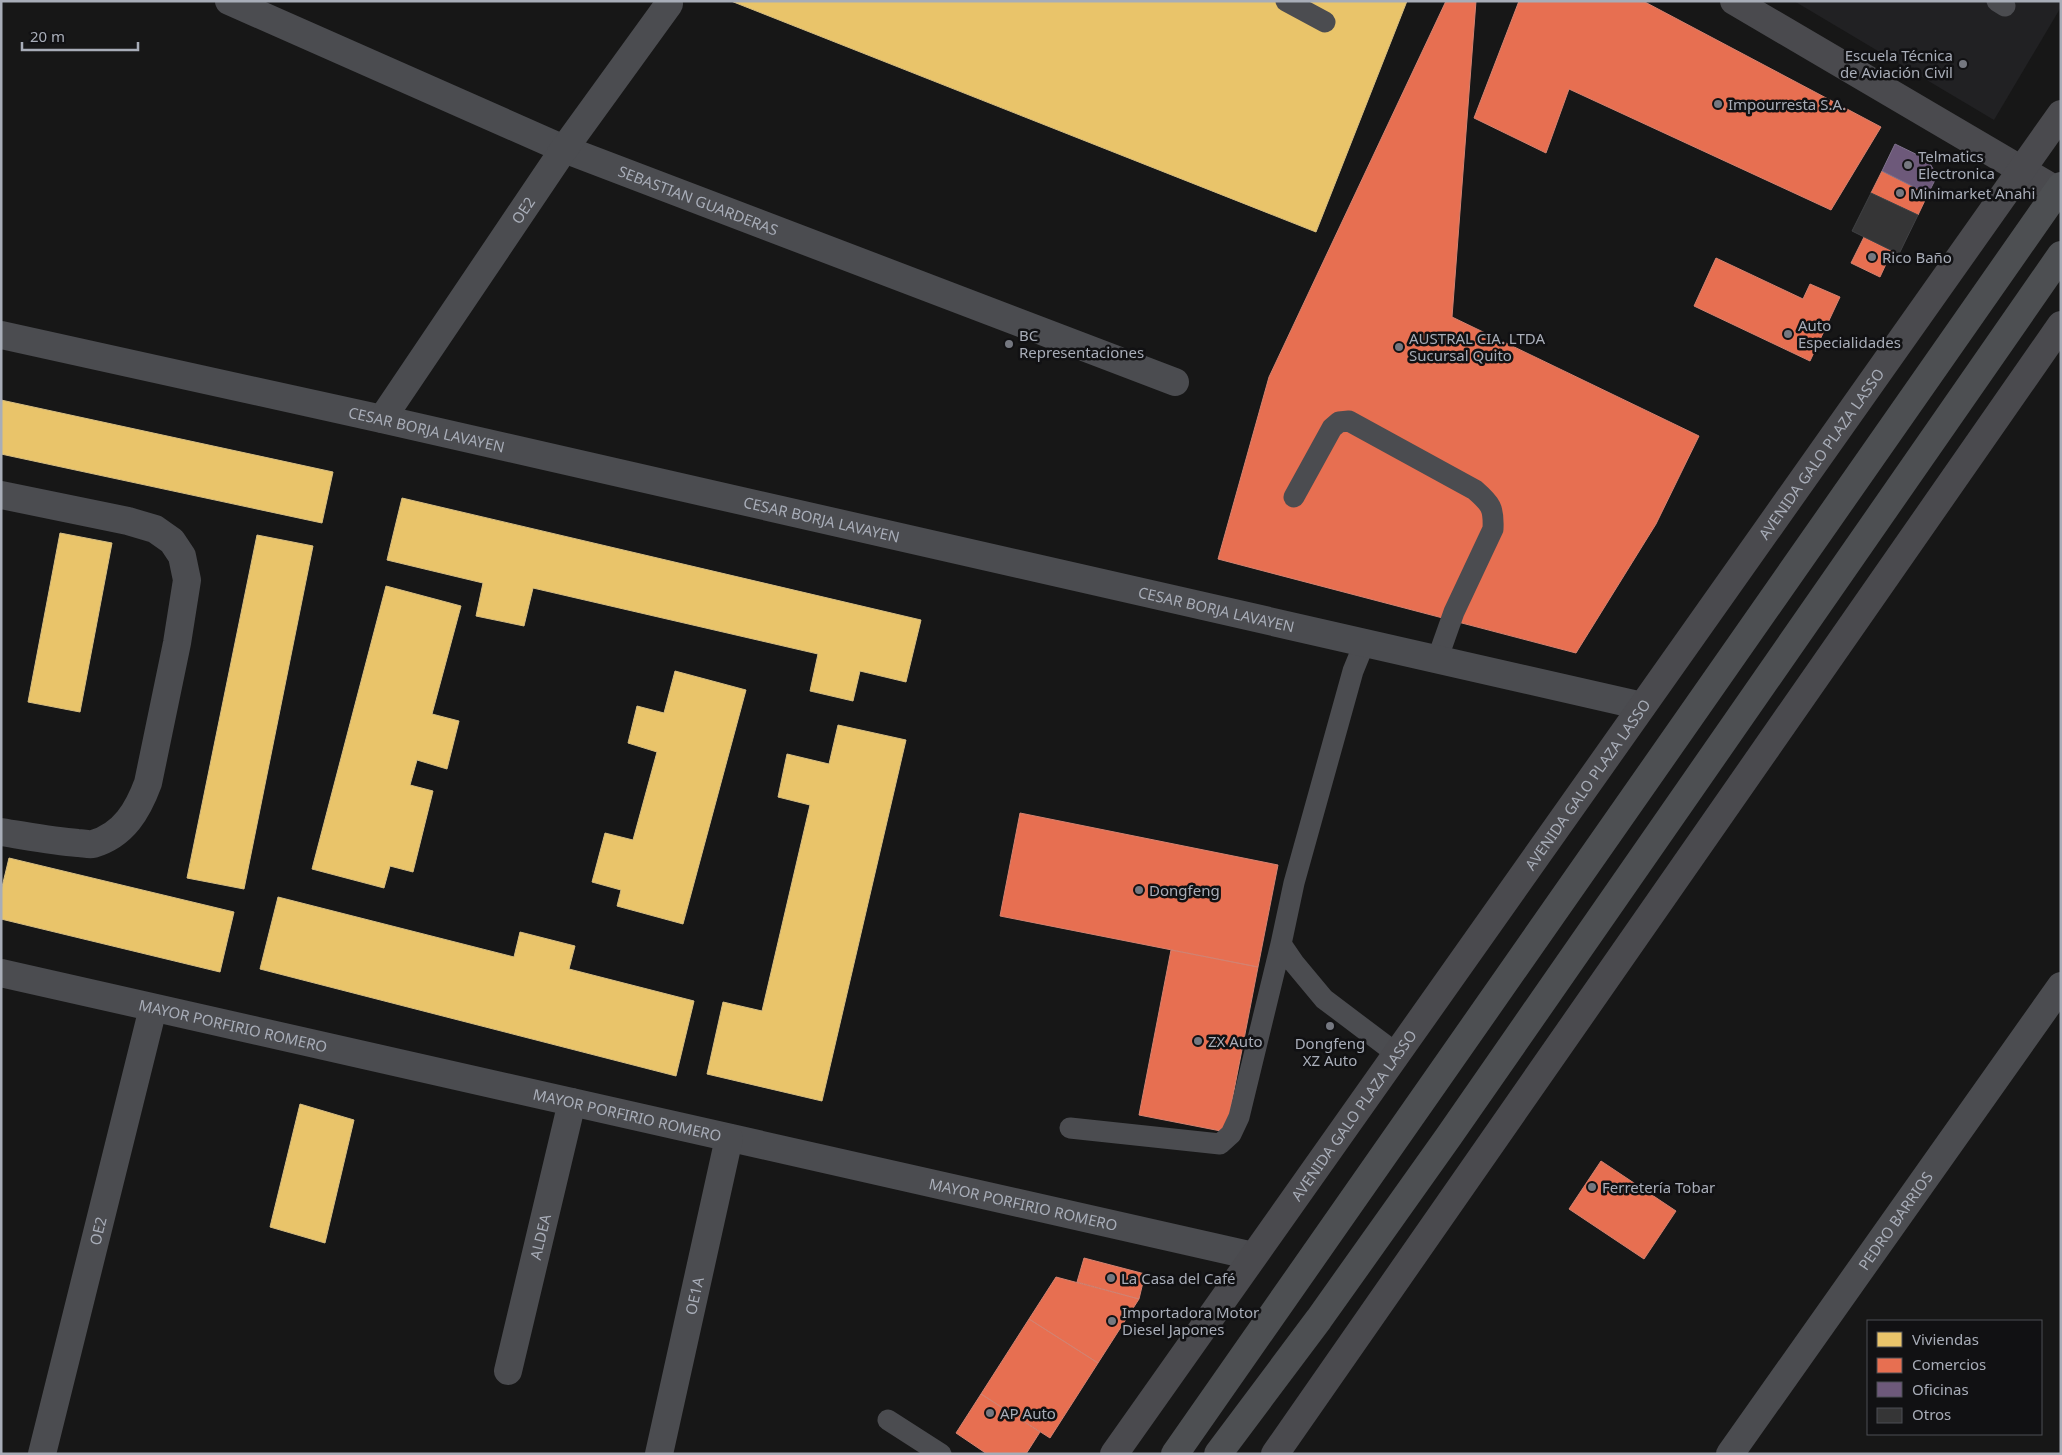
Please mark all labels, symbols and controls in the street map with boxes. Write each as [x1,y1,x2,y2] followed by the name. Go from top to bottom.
[22,20,139,52] scale bar
[30,26,65,46] text: 20 m
[1840,45,1953,82] place label: Escuela Técnica de Aviación Civil
[1957,58,1969,70] marker: Escuela Técnica de Aviación Civil
[1728,94,1846,114] place label: Impourresta S.A.
[1712,98,1724,110] marker: Impourresta S.A.
[1918,146,1995,183] place label: Telmatics Electronica
[1902,159,1914,171] marker: Telmatics Electronica
[615,161,781,240] street label: SEBASTIAN GUARDERAS
[1910,183,2035,203] place label: Minimarket Anahi
[1894,187,1906,199] marker: Minimarket Anahi
[507,193,539,228] street label: OE2
[1882,247,1952,267] place label: Rico Baño
[1866,251,1878,263] marker: Rico Baño
[1798,315,1901,352] place label: Auto Especialidades
[1019,325,1144,362] place label: BC Representaciones
[1409,328,1545,365] place label: AUSTRAL CIA. LTDA Sucursal Quito
[1782,328,1794,340] marker: Auto Especialidades
[1003,338,1015,350] marker: BC Representaciones
[1393,341,1405,353] marker: AUSTRAL CIA. LTDA Sucursal Quito
[1754,364,1888,543] street label: AVENIDA GALO PLAZA LASSO
[347,402,507,457] street label: CESAR BORJA LAVAYEN
[742,492,902,547] street label: CESAR BORJA LAVAYEN
[1136,582,1296,637] street label: CESAR BORJA LAVAYEN
[1520,695,1655,874] street label: AVENIDA GALO PLAZA LASSO
[1149,880,1220,900] place label: Dongfeng
[1133,884,1145,896] marker: Dongfeng
[137,994,329,1056] street label: MAYOR PORFIRIO ROMERO
[1324,1020,1336,1032] marker: Dongfeng XZ Auto
[1286,1026,1421,1205] street label: AVENIDA GALO PLAZA LASSO
[1208,1031,1263,1051] place label: ZX Auto
[1295,1033,1365,1070] place label: Dongfeng XZ Auto
[1192,1035,1204,1047] marker: ZX Auto
[531,1084,723,1146] street label: MAYOR PORFIRIO ROMERO
[1853,1167,1937,1274] street label: PEDRO BARRIOS
[927,1173,1119,1235] street label: MAYOR PORFIRIO ROMERO
[1602,1177,1715,1197] place label: Ferretería Tobar
[1586,1181,1598,1193] marker: Ferretería Tobar
[525,1211,555,1262] street label: ALDEA
[84,1214,111,1247] street label: OE2
[1121,1268,1236,1288] place label: La Casa del Café
[1105,1272,1117,1284] marker: La Casa del Café
[680,1275,708,1317] street label: OE1A
[1122,1302,1259,1339] place label: Importadora Motor Diesel Japones
[1106,1315,1118,1327] marker: Importadora Motor Diesel Japones
[1867,1320,2042,1435] legend
[1912,1329,1979,1349] text: Viviendas
[1912,1354,1986,1374] text: Comercios
[1912,1379,1969,1399] text: Oficinas
[1000,1403,1056,1423] place label: AP Auto
[1912,1404,1951,1424] text: Otros
[984,1407,996,1419] marker: AP Auto

